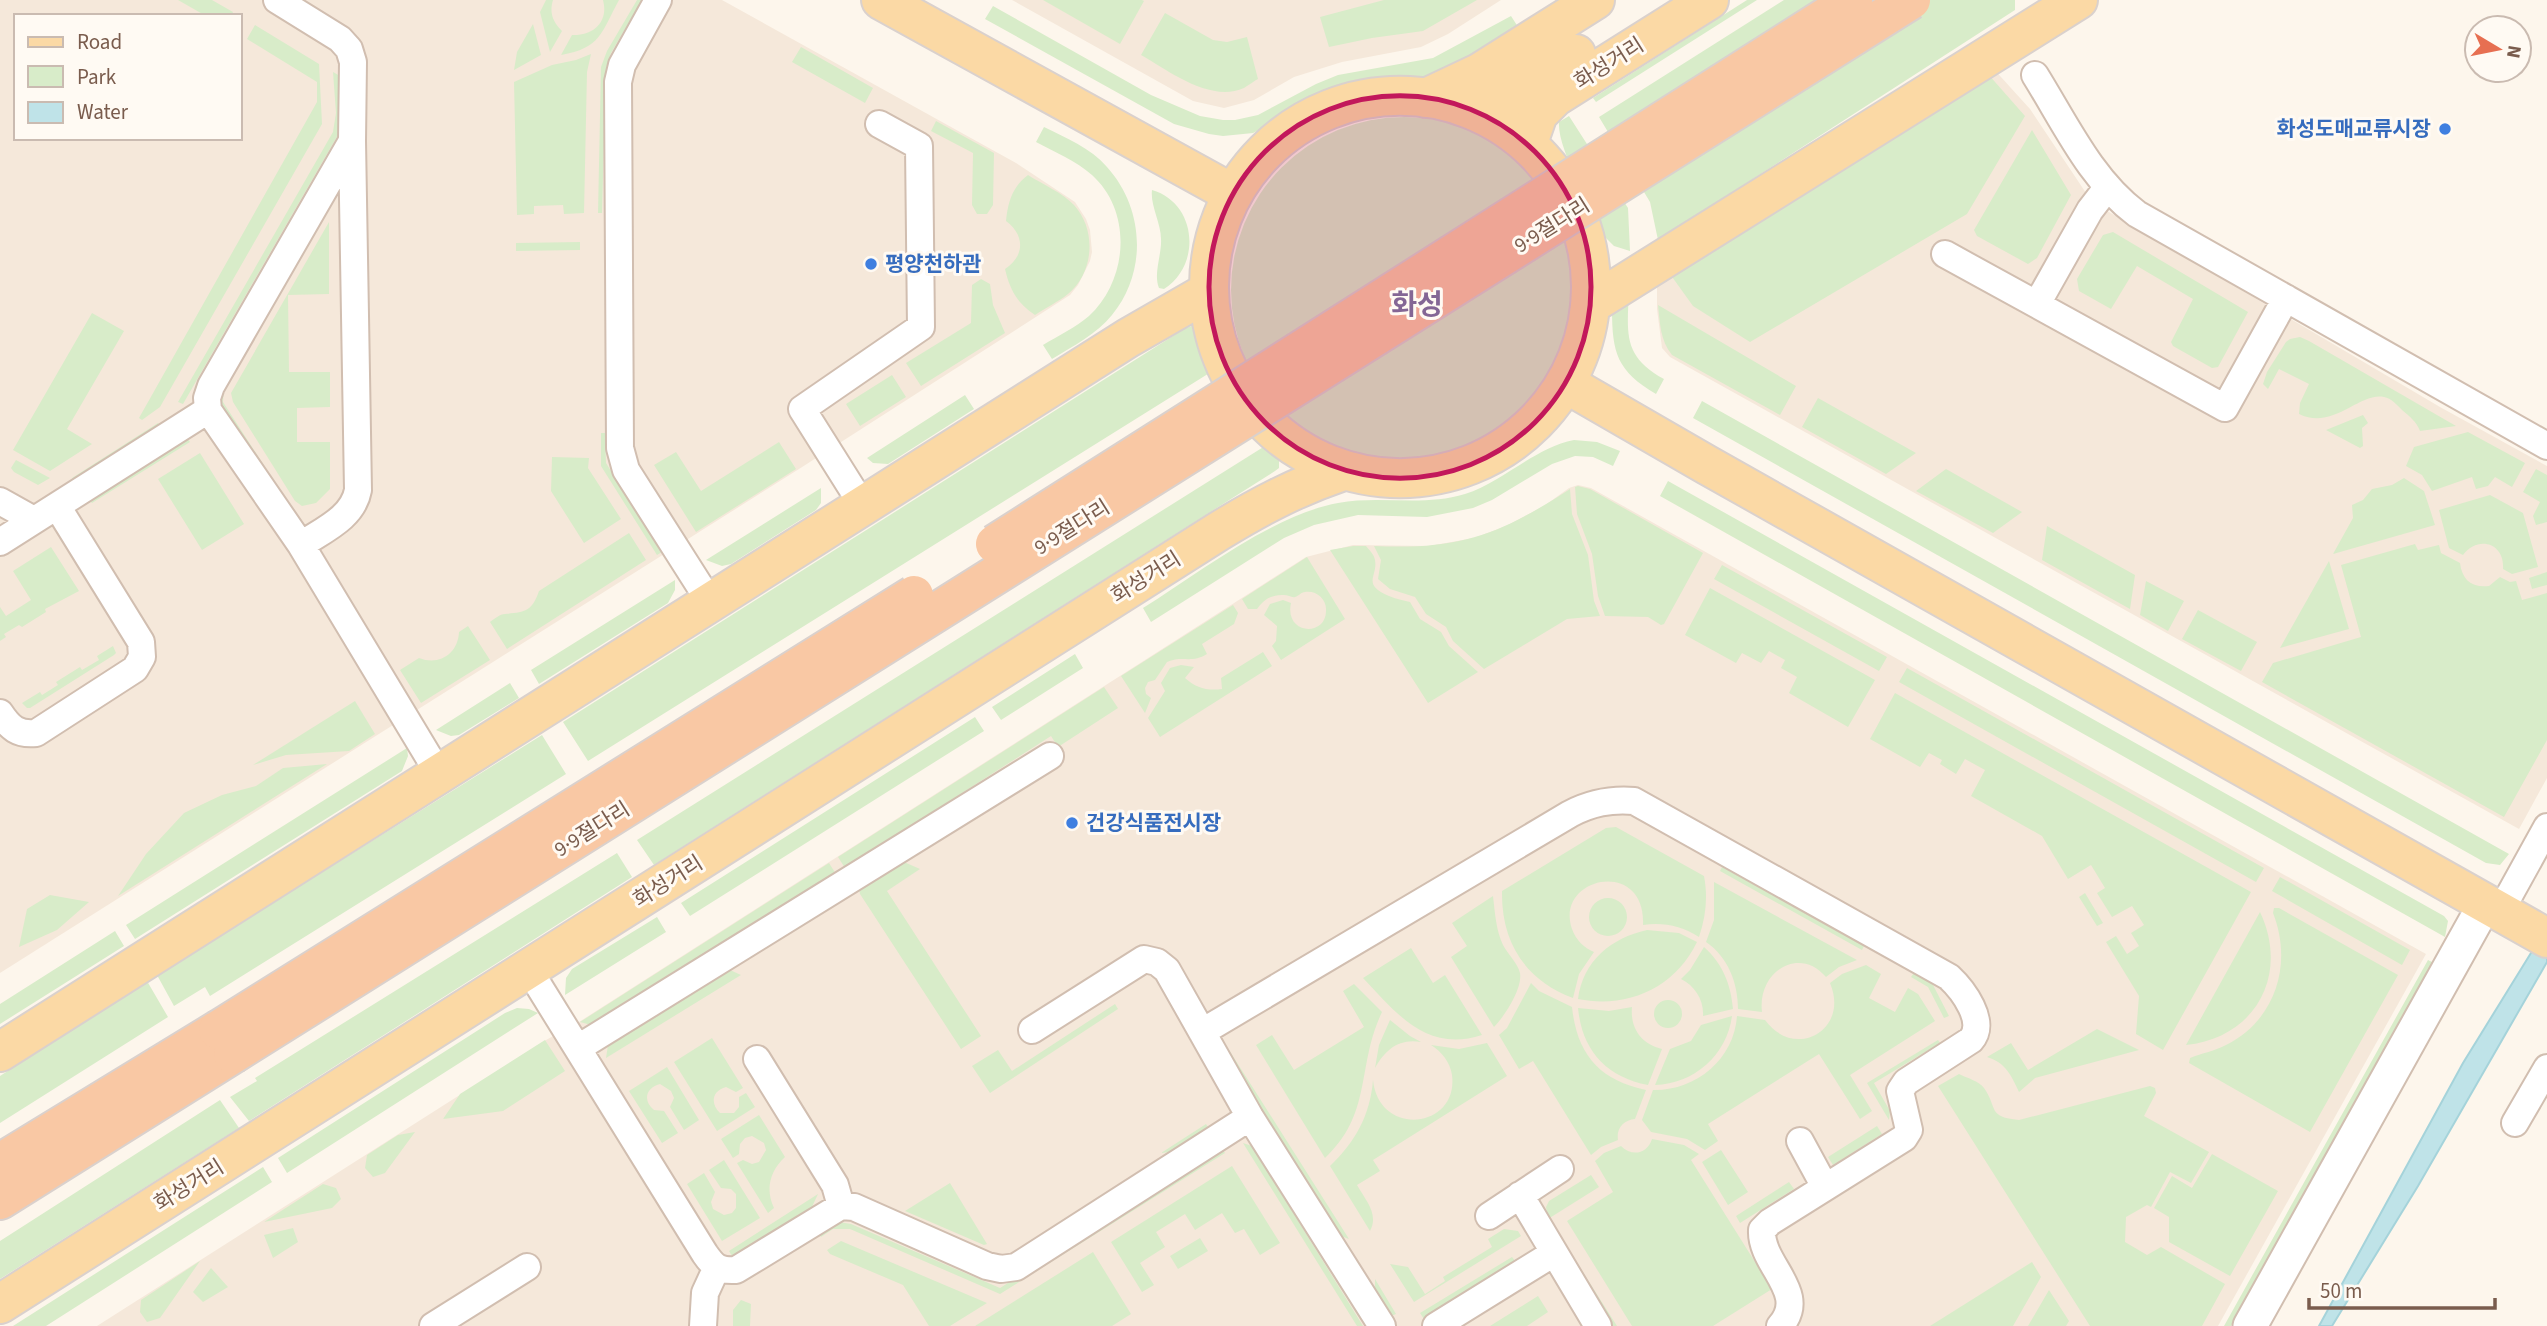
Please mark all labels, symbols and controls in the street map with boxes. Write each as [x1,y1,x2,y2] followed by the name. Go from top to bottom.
[14,14,242,140] legend
[2463,14,2533,84] north arrow
[77,27,122,57] text: Road
[1568,30,1650,96] street label: 화성거리
[2499,43,2528,60] text: N
[77,62,117,92] text: Park
[77,97,129,127] text: Water
[2276,114,2431,144] place label: 화성도매교류시장
[2437,121,2453,137] marker: 화성도매교류시장
[1508,190,1596,260] street label: 9·9절다리
[885,249,982,279] place label: 평양천하관
[863,256,879,272] marker: 평양천하관
[1391,285,1443,325] district label: 화성
[1028,492,1116,562] street label: 9·9절다리
[1105,544,1187,610] street label: 화성거리
[548,794,636,864] street label: 9·9절다리
[1086,808,1221,838] place label: 건강식품전시장
[1064,815,1080,831] marker: 건강식품전시장
[627,848,709,914] street label: 화성거리
[148,1152,230,1218] street label: 화성거리
[2309,1266,2494,1310] scale bar
[2320,1276,2362,1306] text: 50 m

